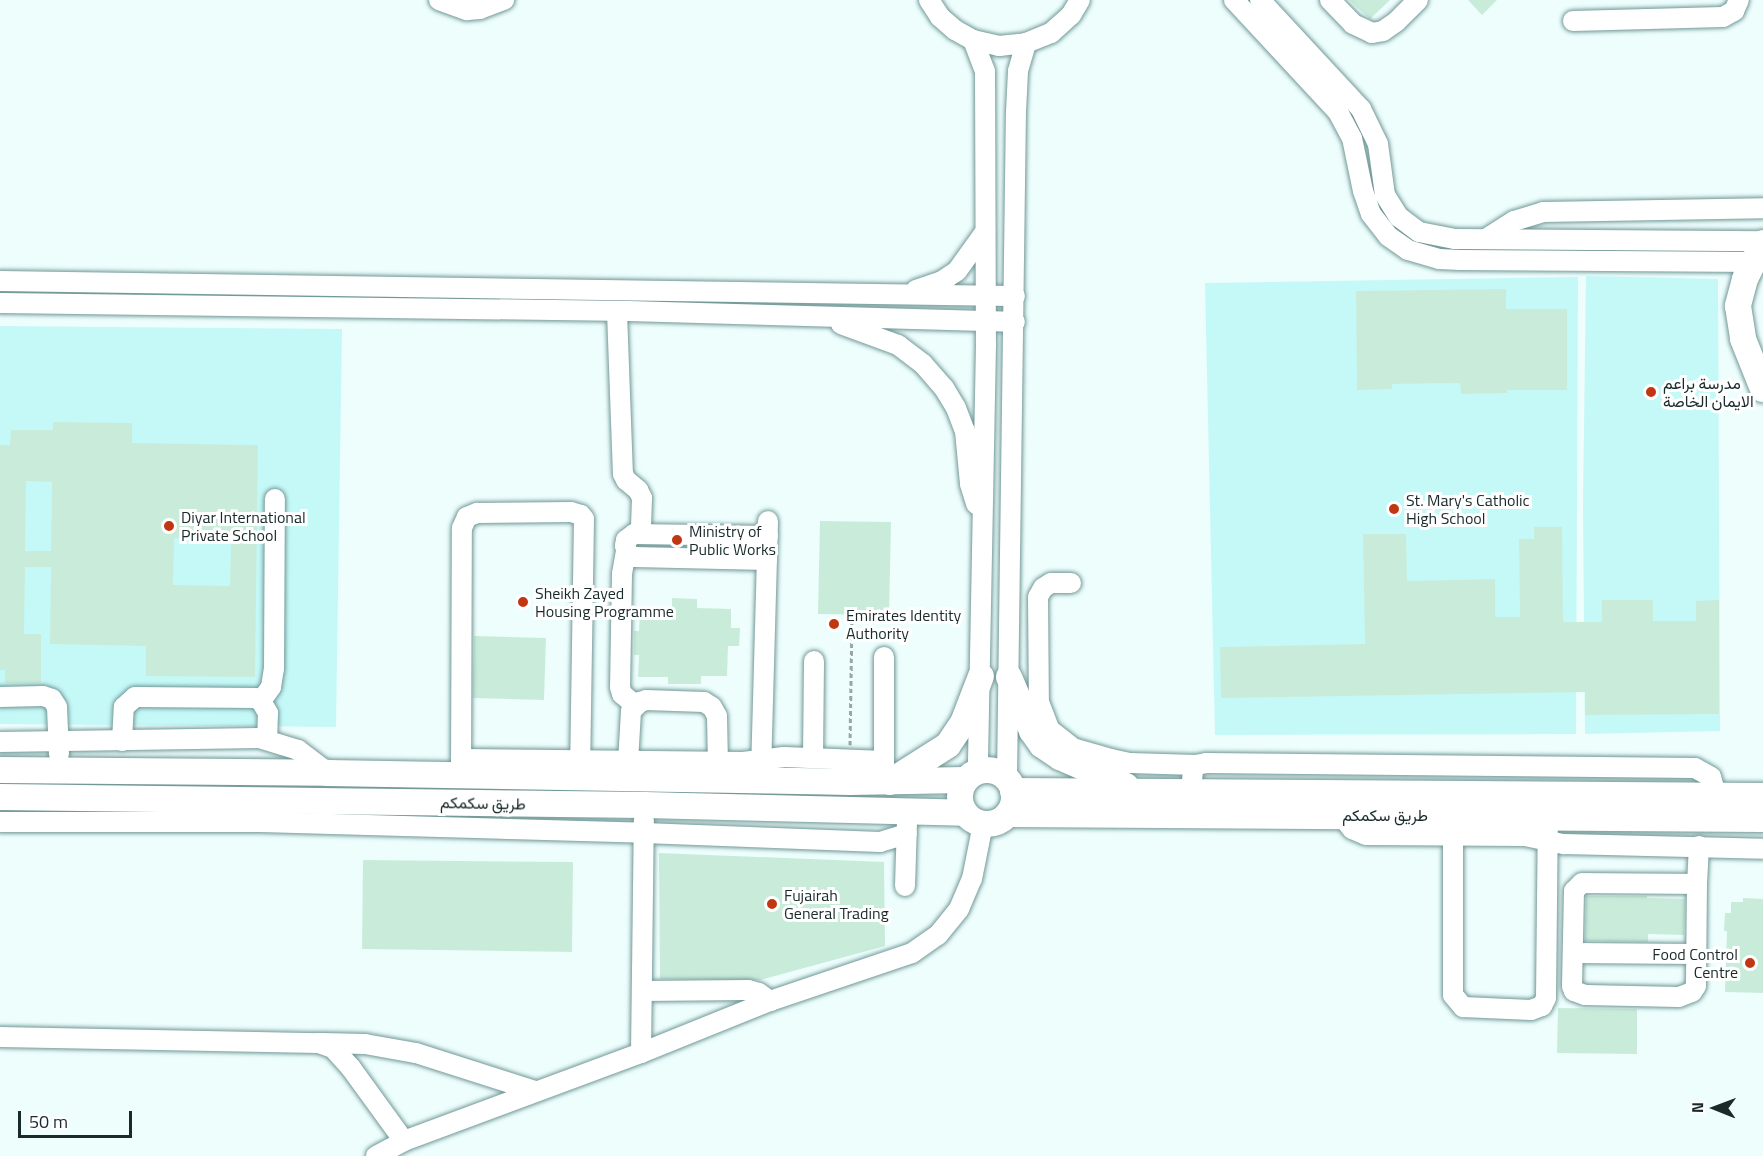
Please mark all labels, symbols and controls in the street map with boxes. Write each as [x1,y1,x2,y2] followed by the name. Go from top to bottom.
[1663,373,1754,411] place label: مدرسة براعم الايمان الخاصة
[1644,385,1658,399] marker: مدرسة براعم الايمان الخاصة
[1406,490,1530,528] place label: St. Mary's Catholic High School
[1387,502,1401,516] marker: St. Mary's Catholic High School
[181,507,306,545] place label: Diyar International Private School
[162,519,176,533] marker: Diyar International Private School
[689,521,776,559] place label: Ministry of Public Works
[670,533,684,547] marker: Ministry of Public Works
[535,583,674,621] place label: Sheikh Zayed Housing Programme
[516,595,530,609] marker: Sheikh Zayed Housing Programme
[846,605,961,643] place label: Emirates Identity Authority
[827,617,841,631] marker: Emirates Identity Authority
[440,793,526,813] street label: طريق سكمكم
[1342,805,1428,825] street label: طريق سكمكم
[784,885,889,923] place label: Fujairah General Trading
[765,897,779,911] marker: Fujairah General Trading
[1652,944,1738,982] place label: Food Control Centre
[1743,956,1757,970] marker: Food Control Centre
[1685,1078,1745,1138] north arrow
[21,1099,135,1137] scale bar
[1685,1102,1709,1113] text: N
[29,1108,68,1135] text: 50 m

